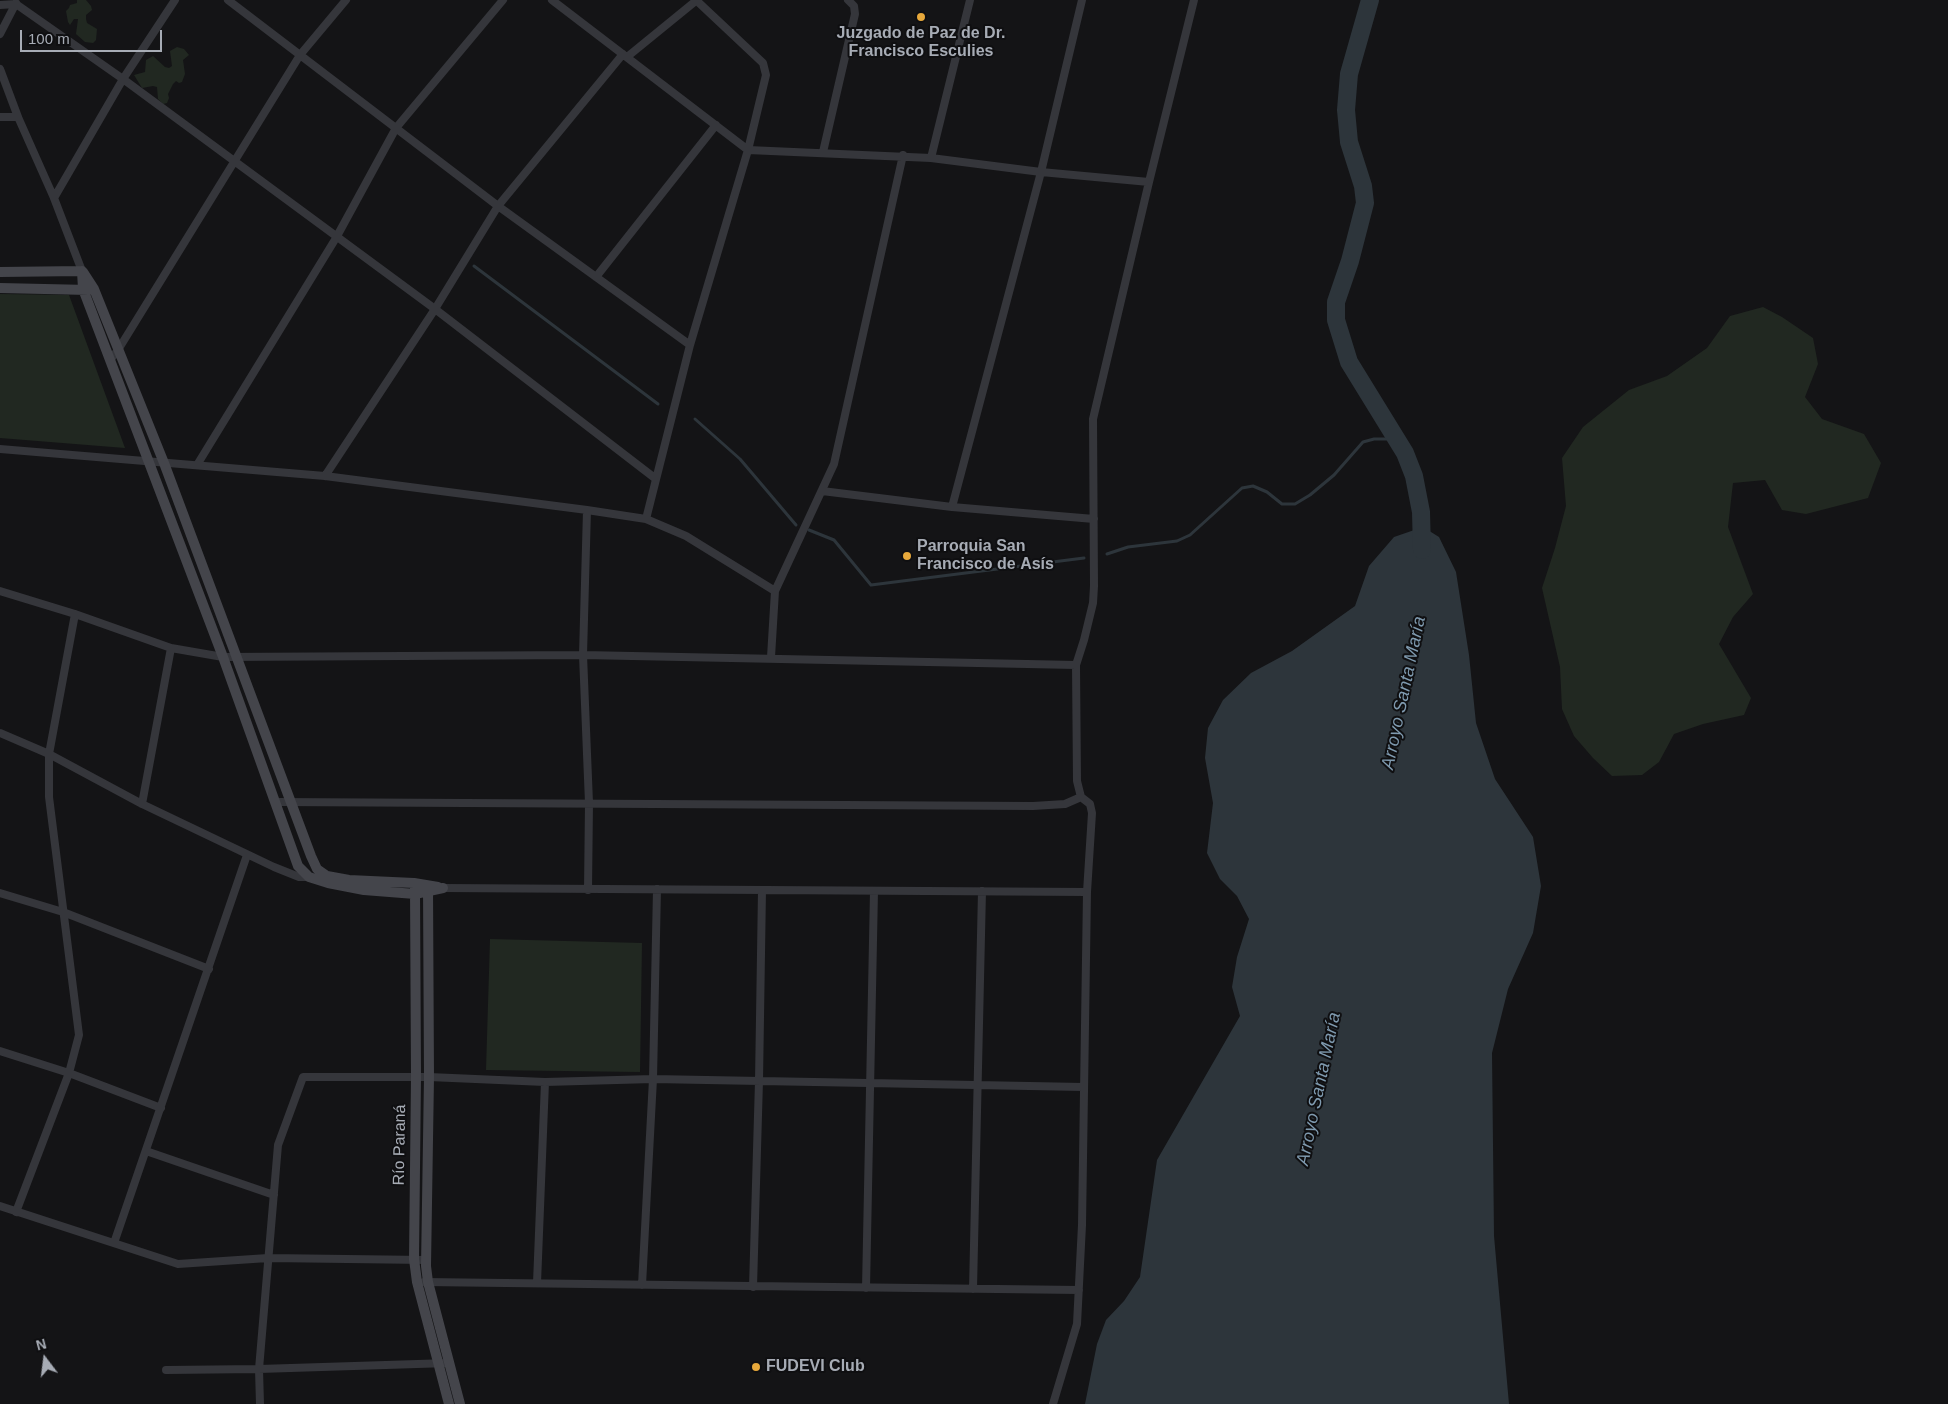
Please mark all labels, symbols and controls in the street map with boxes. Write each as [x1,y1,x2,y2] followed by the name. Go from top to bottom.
[915,11,927,23] marker: Juzgado de Paz de Dr. Francisco Esculies
[22,20,165,52] scale bar
[837,24,1005,62] place label: Juzgado de Paz de Dr. Francisco Esculies
[28,30,70,47] text: 100 m
[917,537,1054,575] place label: Parroquia San Francisco de Asís
[901,550,913,562] marker: Parroquia San Francisco de Asís
[1377,614,1431,772] water label: Arroyo Santa María
[1292,1010,1346,1168] water label: Arroyo Santa María
[390,1104,410,1186] street label: Río Paraná
[20,1334,70,1384] north arrow
[34,1335,48,1354] text: N
[766,1357,865,1377] place label: FUDEVI Club
[750,1361,762,1373] marker: FUDEVI Club

